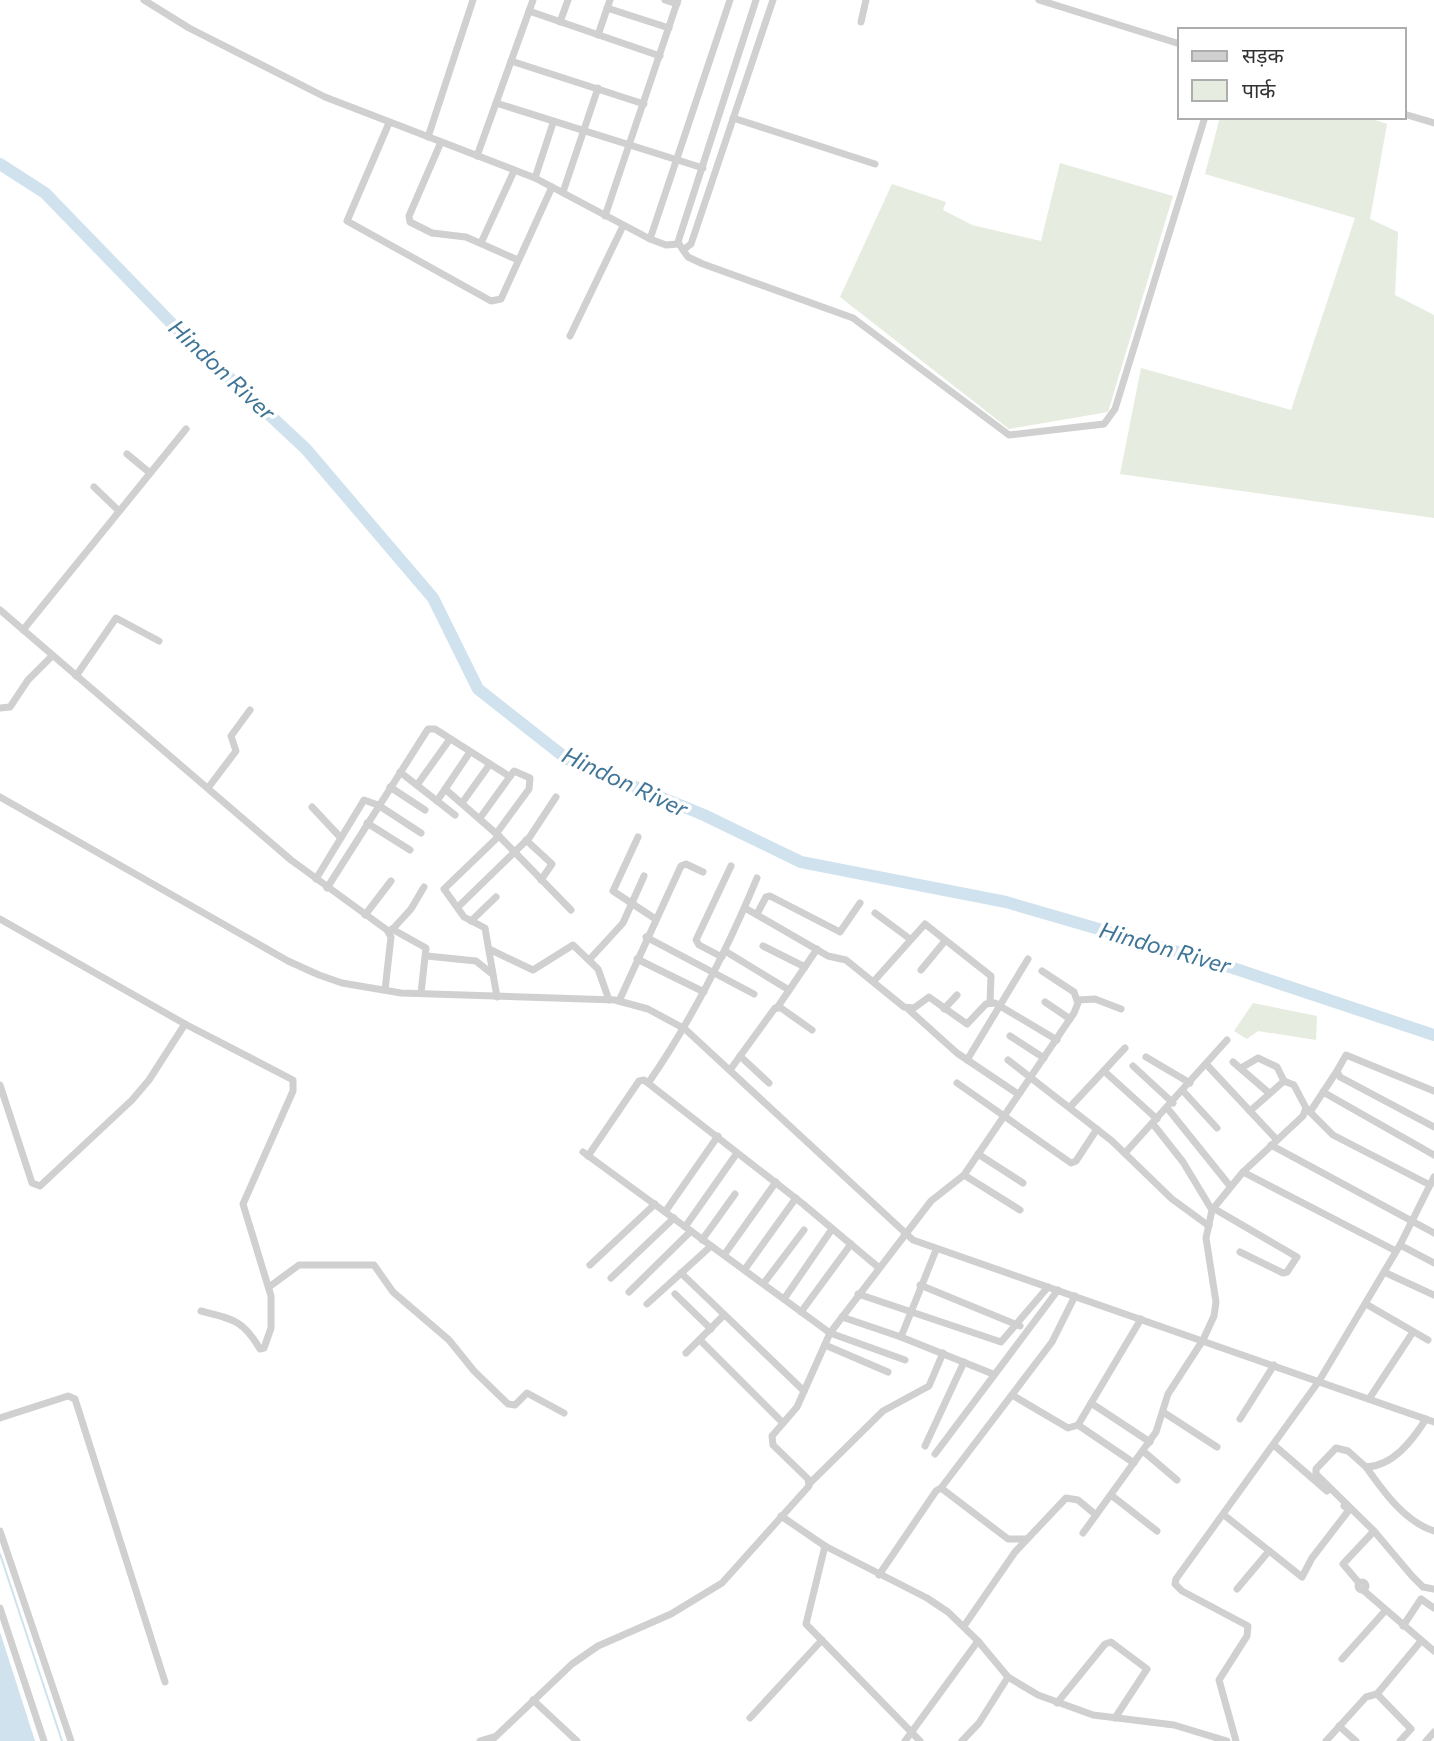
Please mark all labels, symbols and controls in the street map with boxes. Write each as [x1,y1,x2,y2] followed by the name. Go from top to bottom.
[1178,28,1406,119] legend
[1242,42,1284,67] text: सड़क
[1242,77,1276,102] text: पार्क
[164,313,282,426] water label: Hindon River
[558,740,693,823] water label: Hindon River
[1096,915,1235,979] water label: Hindon River

